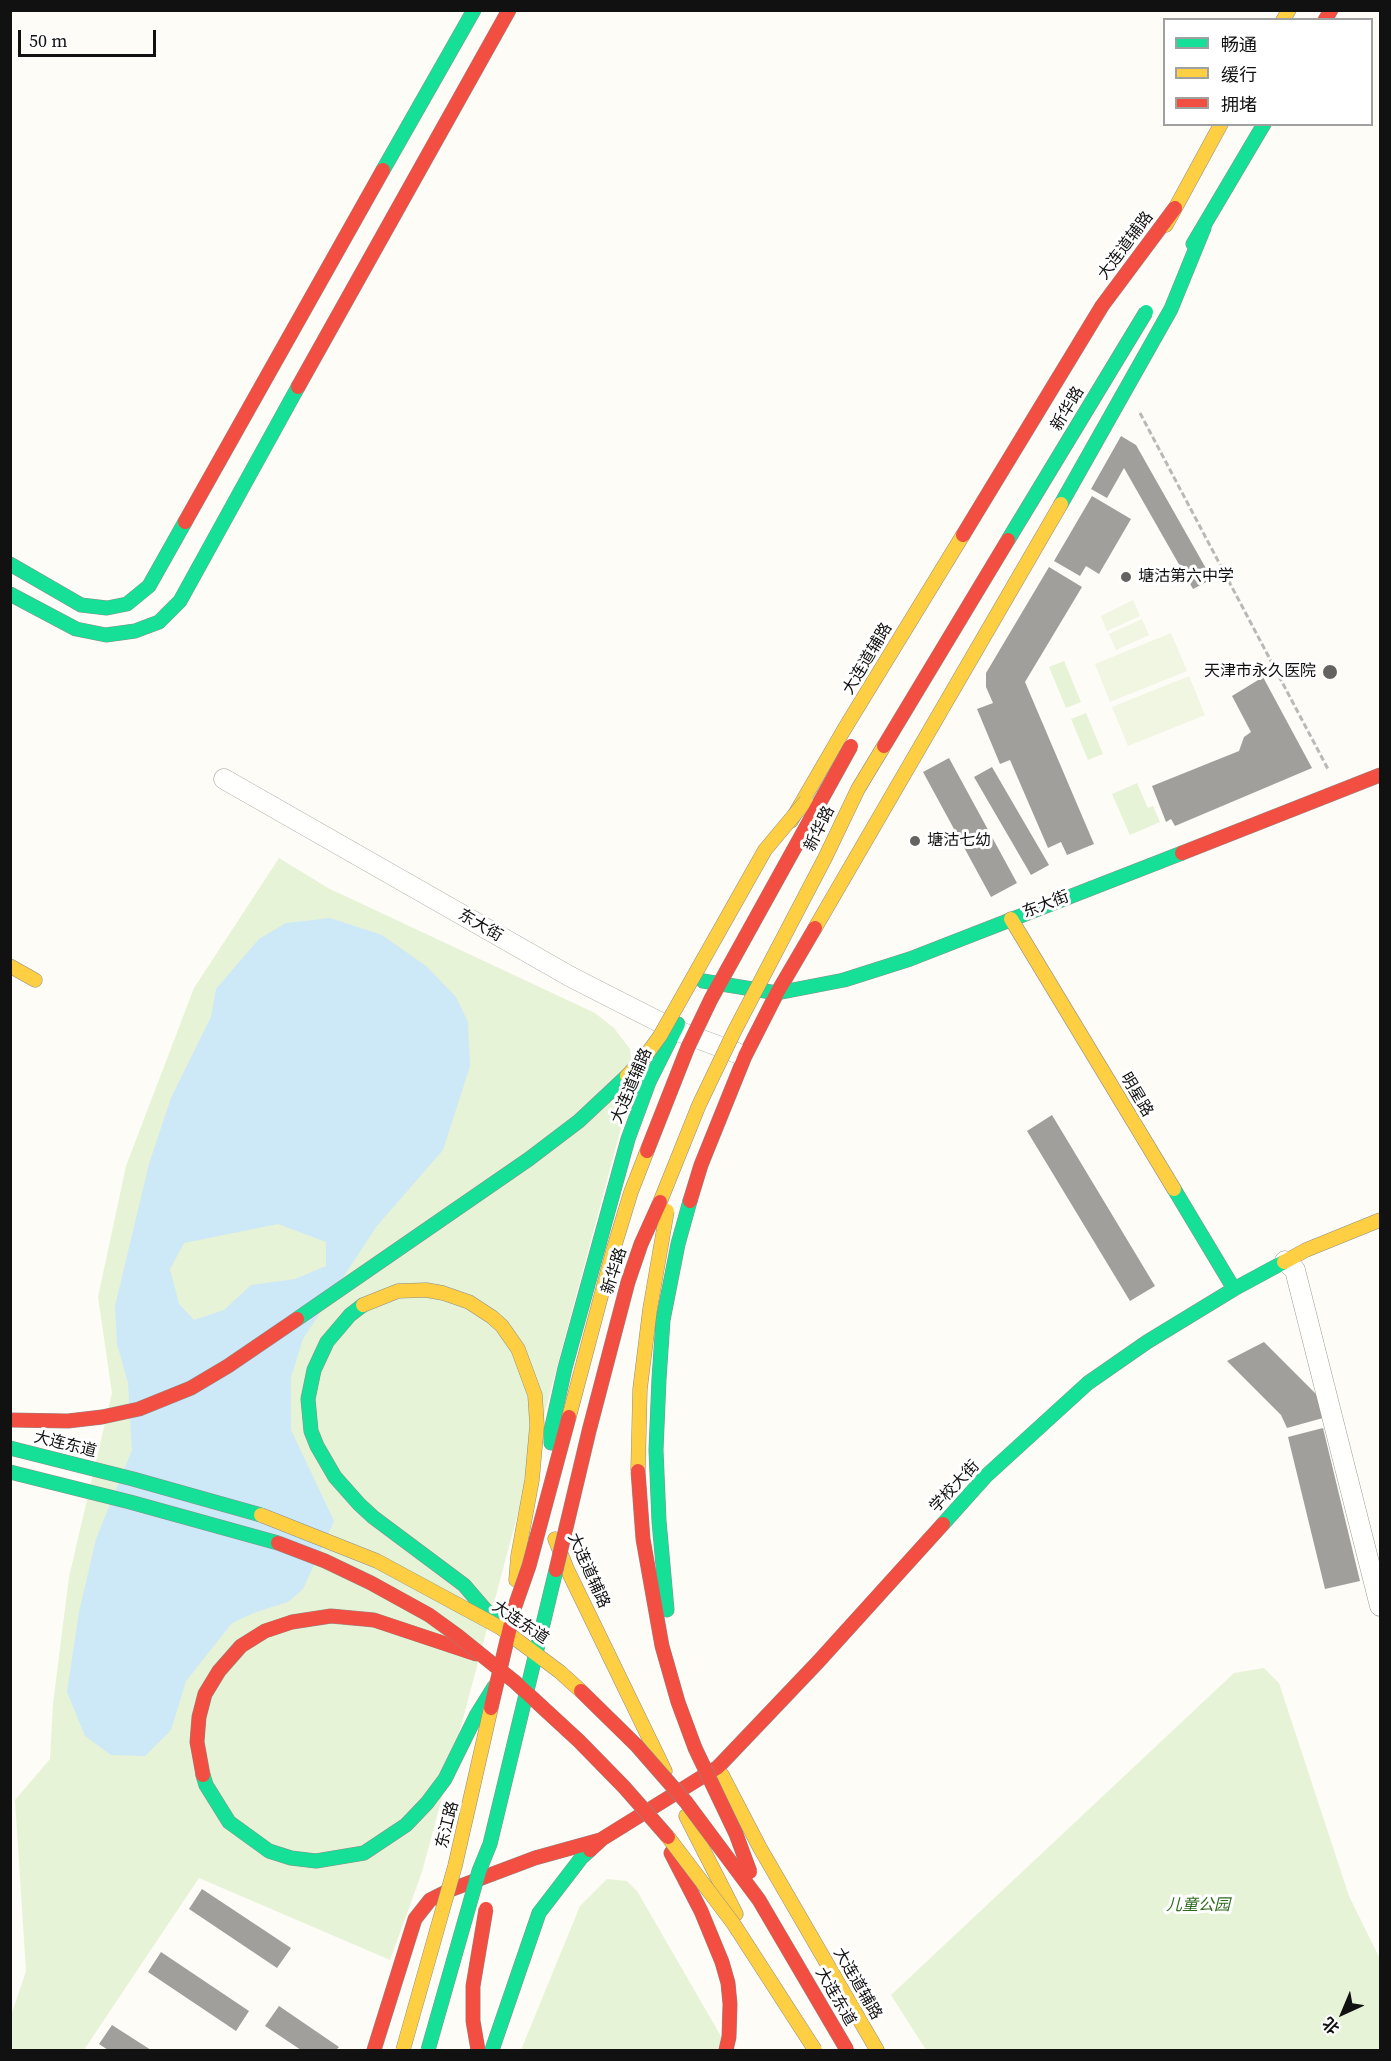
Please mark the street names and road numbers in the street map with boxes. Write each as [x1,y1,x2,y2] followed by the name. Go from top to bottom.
[1094,208,1158,284] street label: 大连道辅路
[1047,383,1089,435] street label: 新华路
[839,620,897,698] street label: 大连道辅路
[801,803,839,855] street label: 新华路
[1020,887,1072,923] street label: 东大街
[454,906,506,946] street label: 东大街
[608,1045,656,1127] street label: 大连道辅路
[1115,1069,1157,1121] street label: 明星路
[598,1245,632,1297] street label: 新华路
[32,1428,98,1462] street label: 大连东道
[926,1457,984,1517] street label: 学校大街
[563,1531,613,1611] street label: 大连道辅路
[488,1597,552,1649] street label: 大连东道
[433,1799,463,1851] street label: 东江路
[829,1945,885,2023] street label: 大连道辅路
[811,1964,859,2030] street label: 大连东道

